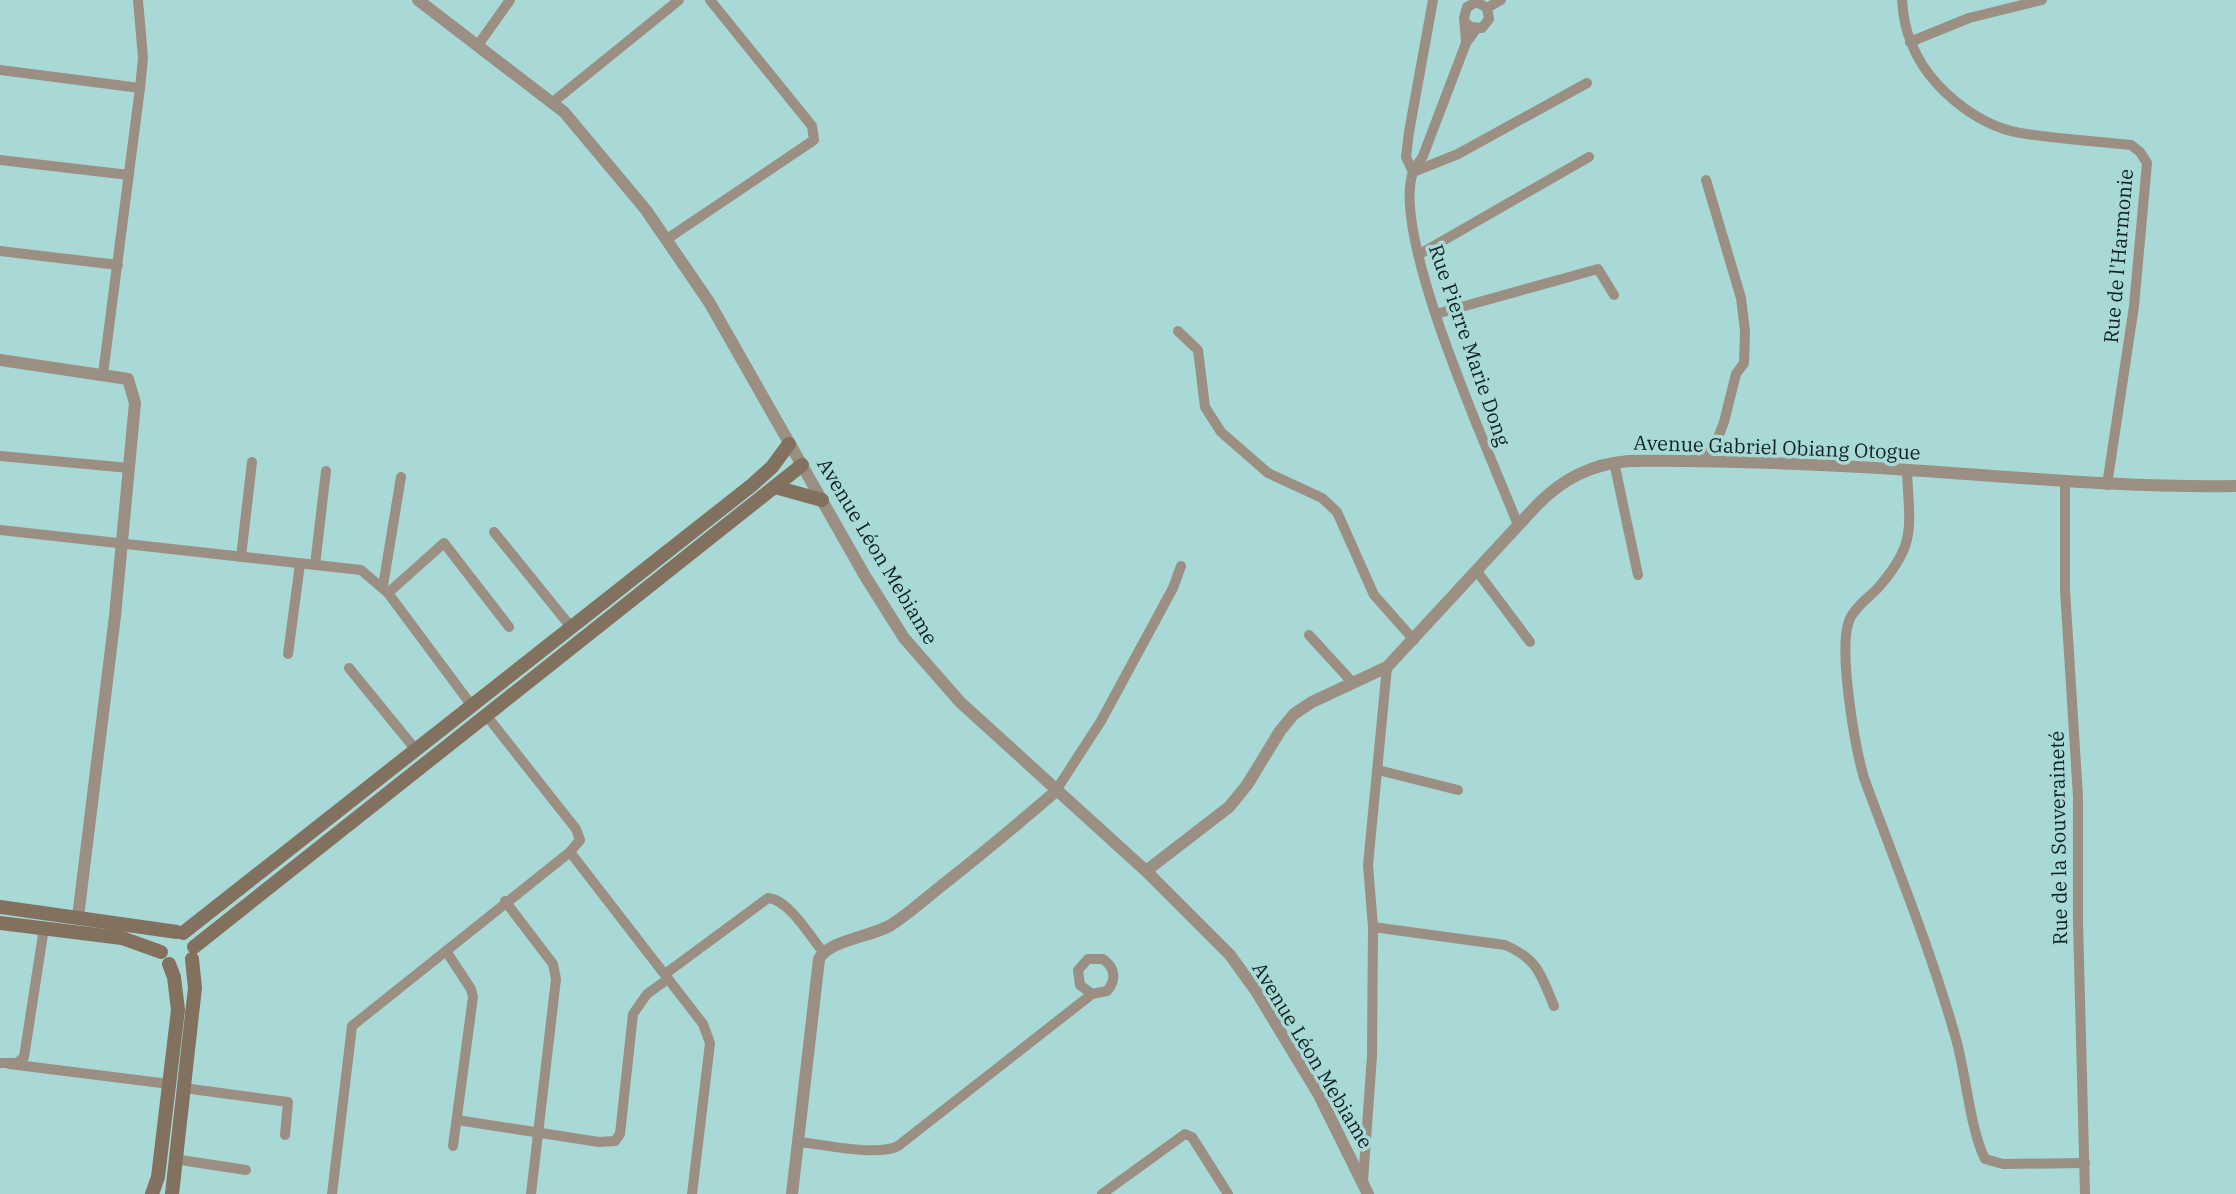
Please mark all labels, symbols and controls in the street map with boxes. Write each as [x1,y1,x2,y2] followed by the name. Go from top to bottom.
[2097,168,2139,344] street label: Rue de l'Harmonie
[1423,241,1517,450] street label: Rue Pierre Marie Dong
[1633,428,1921,466] street label: Avenue Gabriel Obiang Otogue
[811,453,945,649] street label: Avenue Léon Mebiame
[2043,731,2073,945] street label: Rue de la Souveraineté
[1246,957,1380,1153] street label: Avenue Léon Mebiame

